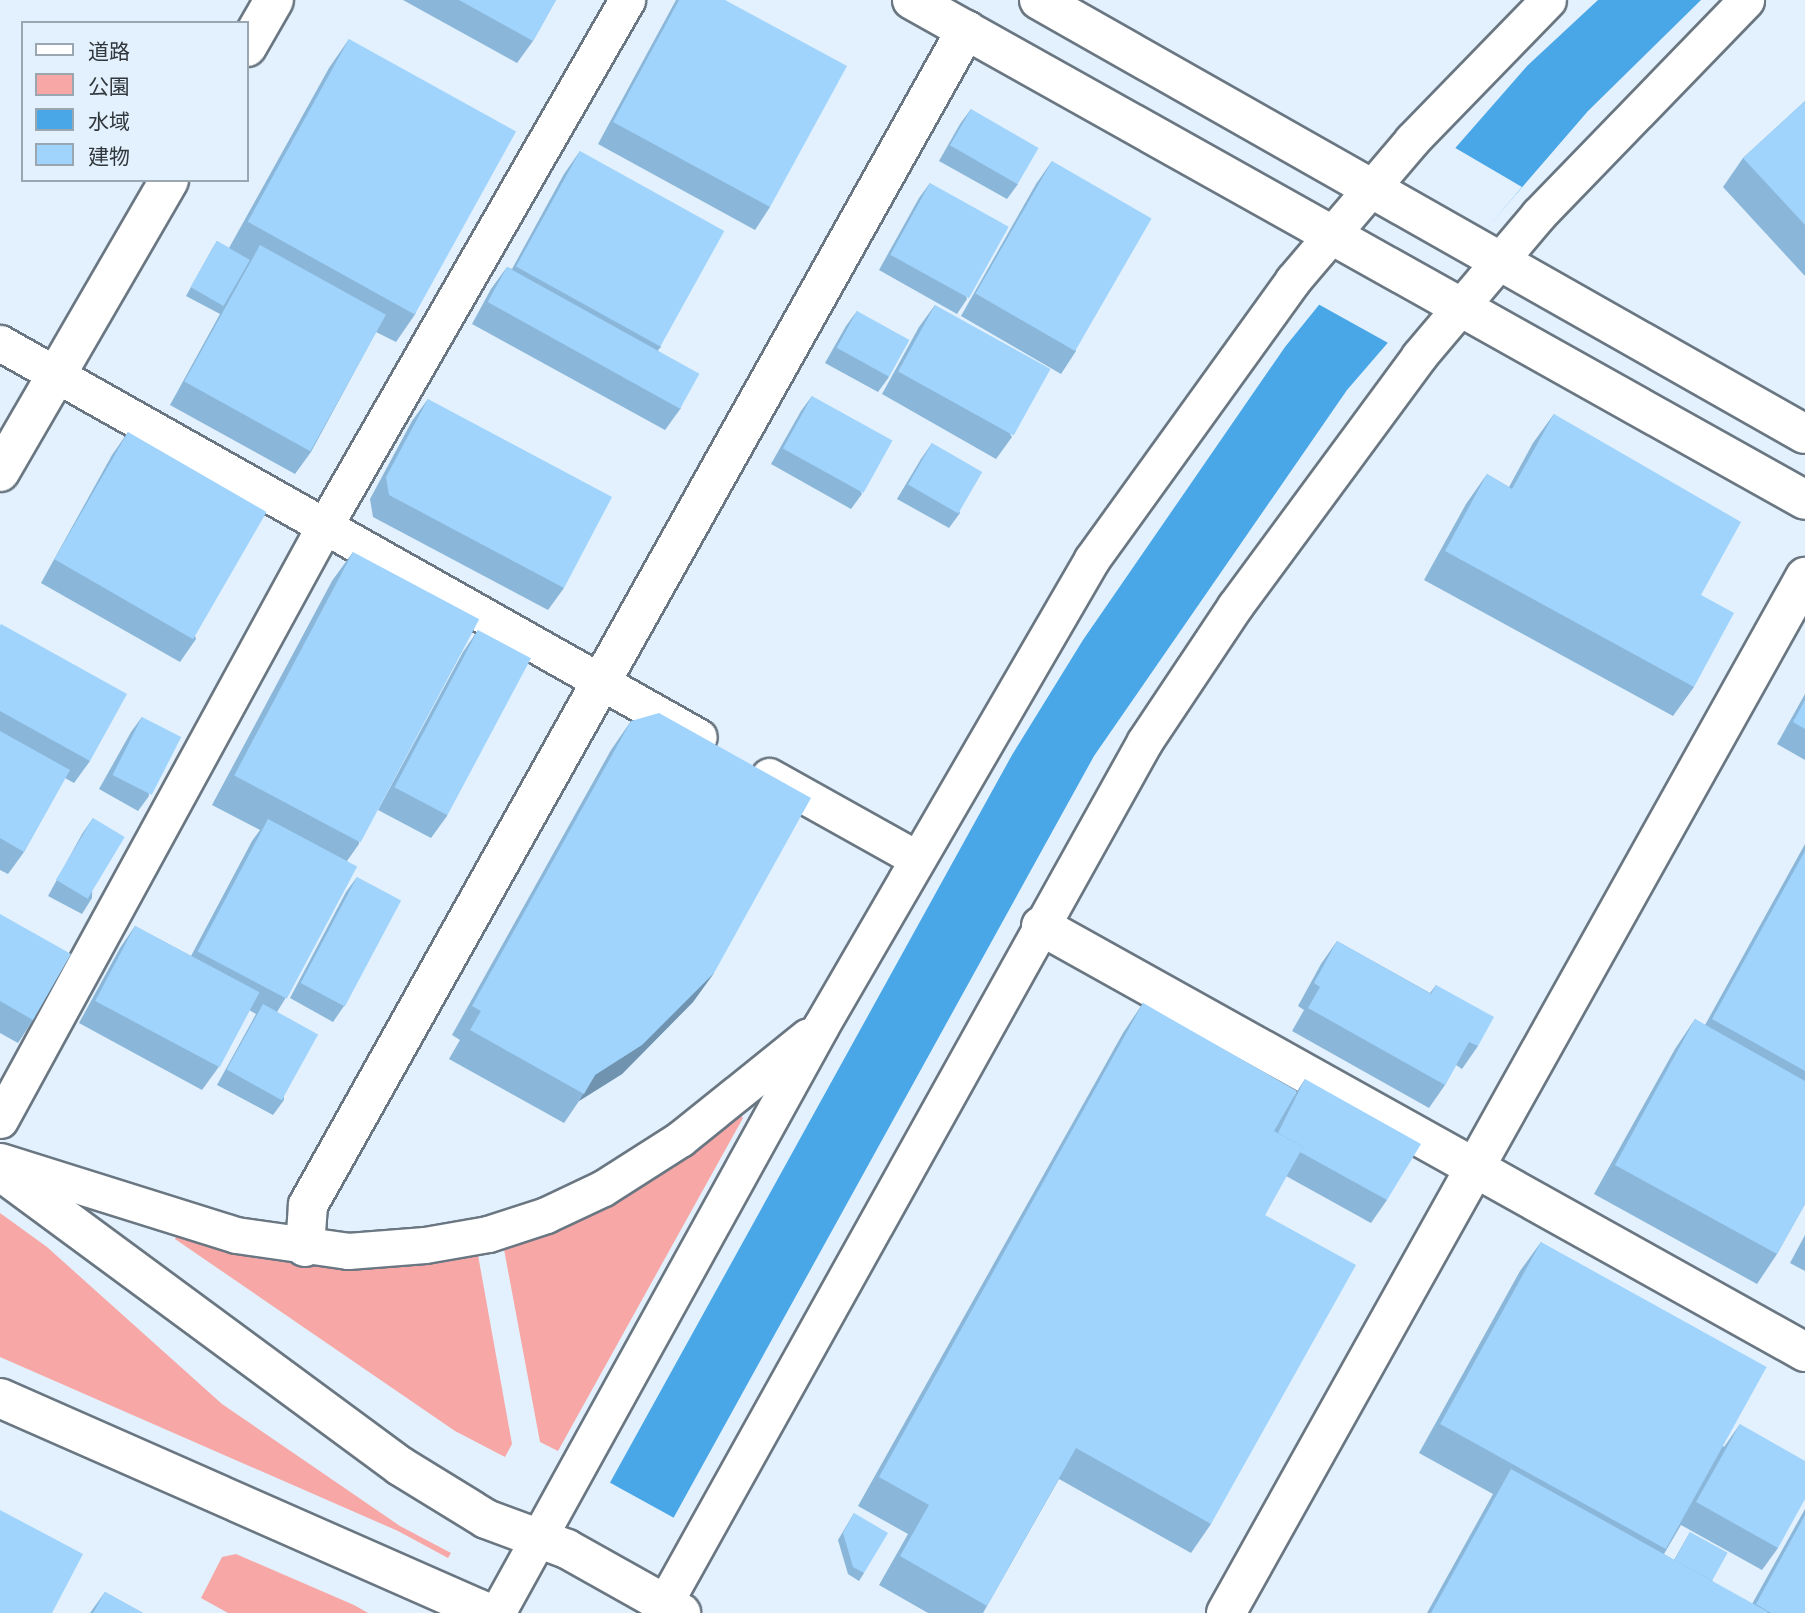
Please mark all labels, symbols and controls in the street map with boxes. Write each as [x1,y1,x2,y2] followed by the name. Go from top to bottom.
[21,21,248,182] legend
[88,37,130,65] text: 道路
[88,72,130,100] text: 公園
[88,107,130,135] text: 水域
[88,142,130,170] text: 建物

